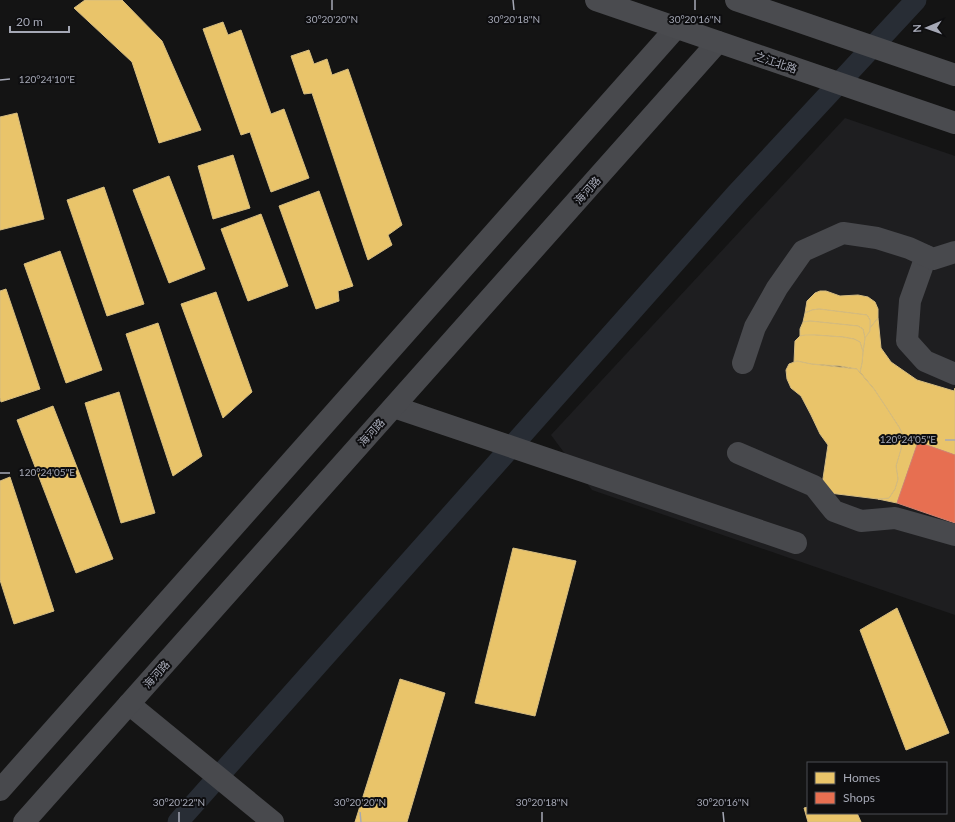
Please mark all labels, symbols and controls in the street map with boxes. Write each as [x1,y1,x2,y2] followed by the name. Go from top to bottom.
[10,8,69,34] scale bar
[907,8,947,48] north arrow
[306,13,358,25] text: 30°20'20"N
[488,13,540,25] text: 30°20'18"N
[669,13,721,25] text: 30°20'16"N
[16,14,43,29] text: 20 m
[910,24,923,33] text: N
[753,49,799,75] street label: 之江北路
[19,73,75,85] text: 120°24'10"E
[571,173,603,207] street label: 海河路
[355,415,387,449] street label: 海河路
[880,433,936,445] text: 120°24'05"E
[19,466,75,478] text: 120°24'05"E
[140,657,172,691] street label: 海河路
[807,762,947,814] legend
[843,770,880,785] text: Homes
[843,790,875,805] text: Shops
[153,796,205,808] text: 30°20'22"N
[334,796,386,808] text: 30°20'20"N
[516,796,568,808] text: 30°20'18"N
[697,796,749,808] text: 30°20'16"N

